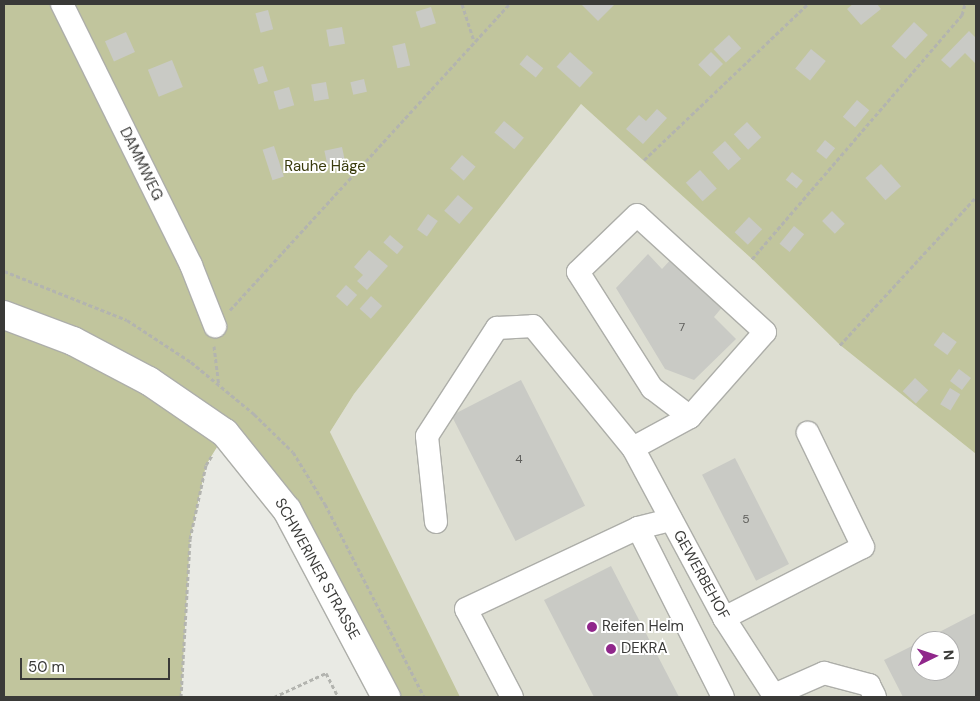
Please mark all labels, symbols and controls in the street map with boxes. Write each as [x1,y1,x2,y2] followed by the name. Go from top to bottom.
[116,124,166,204] street label: DAMMWEG
[284,158,366,176] park label: Rauhe Häge
[679,321,685,335] house number: 7
[515,453,523,467] house number: 4
[271,495,363,643] street label: SCHWERINER STRASSE
[742,513,750,527] house number: 5
[669,527,733,623] street label: GEWERBEHOF
[602,618,684,636] place label: Reifen Helm
[586,621,598,633] marker: Reifen Helm
[910,631,960,681] north arrow
[621,640,667,658] place label: DEKRA
[605,643,617,655] marker: DEKRA
[22,648,172,680] scale bar
[940,649,958,661] text: N
[28,657,65,677] text: 50 m

